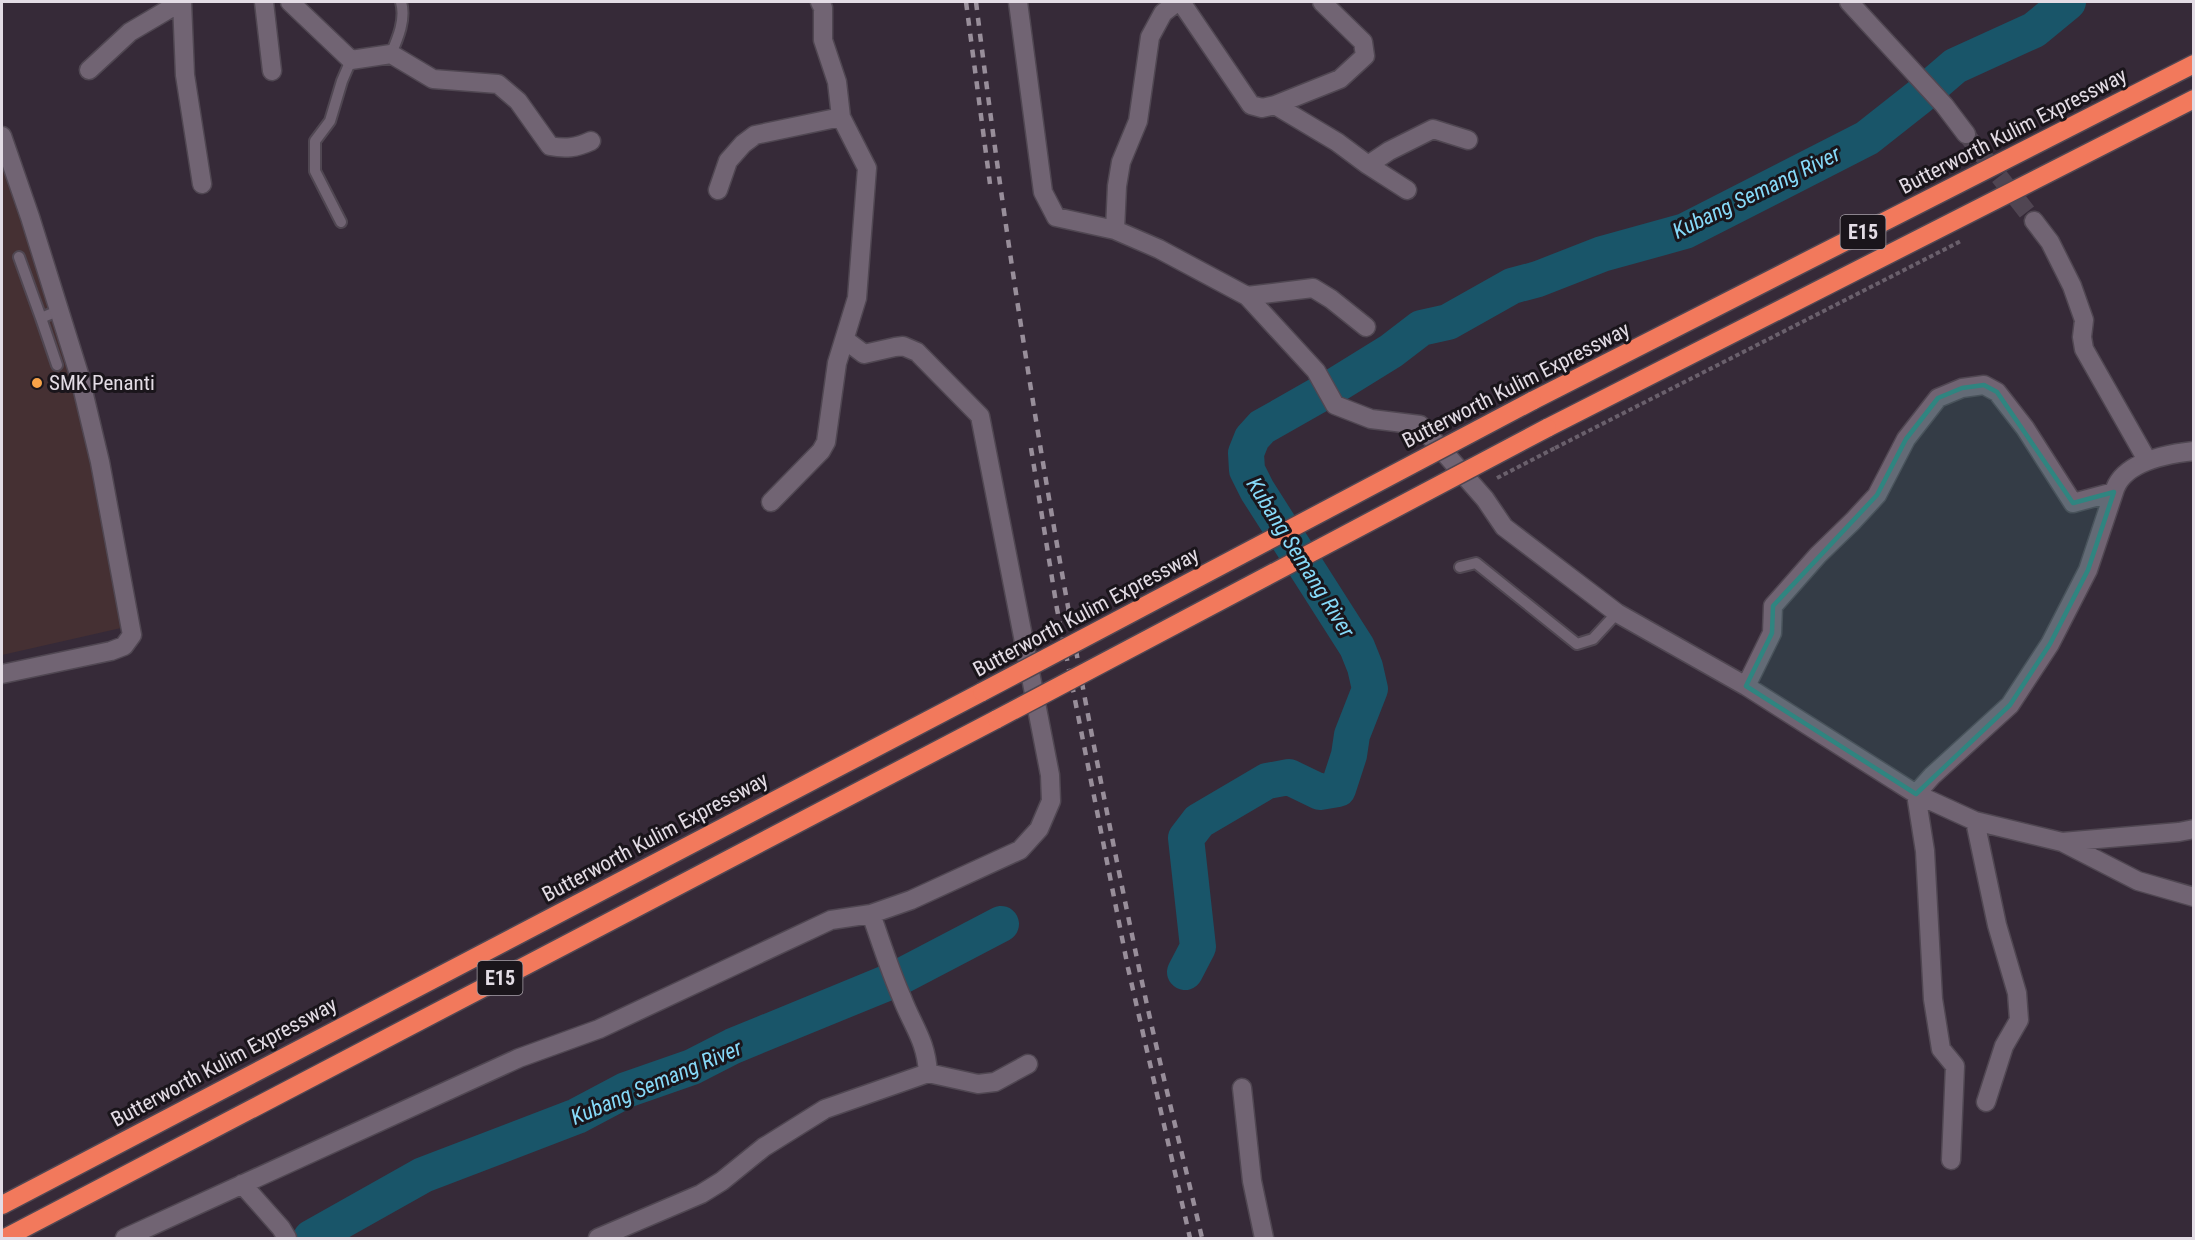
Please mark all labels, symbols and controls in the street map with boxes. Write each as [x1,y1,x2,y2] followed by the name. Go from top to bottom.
[1895,63,2131,199] street label: Butterworth Kulim Expressway
[1668,141,1845,244] water label: Kubang Semang River
[1840,215,1886,249] road number: E15
[1398,317,1634,453] street label: Butterworth Kulim Expressway
[49,371,155,395] place label: SMK Penanti
[30,376,44,390] marker: SMK Penanti
[1241,473,1360,642] water label: Kubang Semang River
[969,542,1203,682] street label: Butterworth Kulim Expressway
[538,767,772,907] street label: Butterworth Kulim Expressway
[478,961,522,995] road number: E15
[107,992,341,1132] street label: Butterworth Kulim Expressway
[567,1035,746,1130] water label: Kubang Semang River

